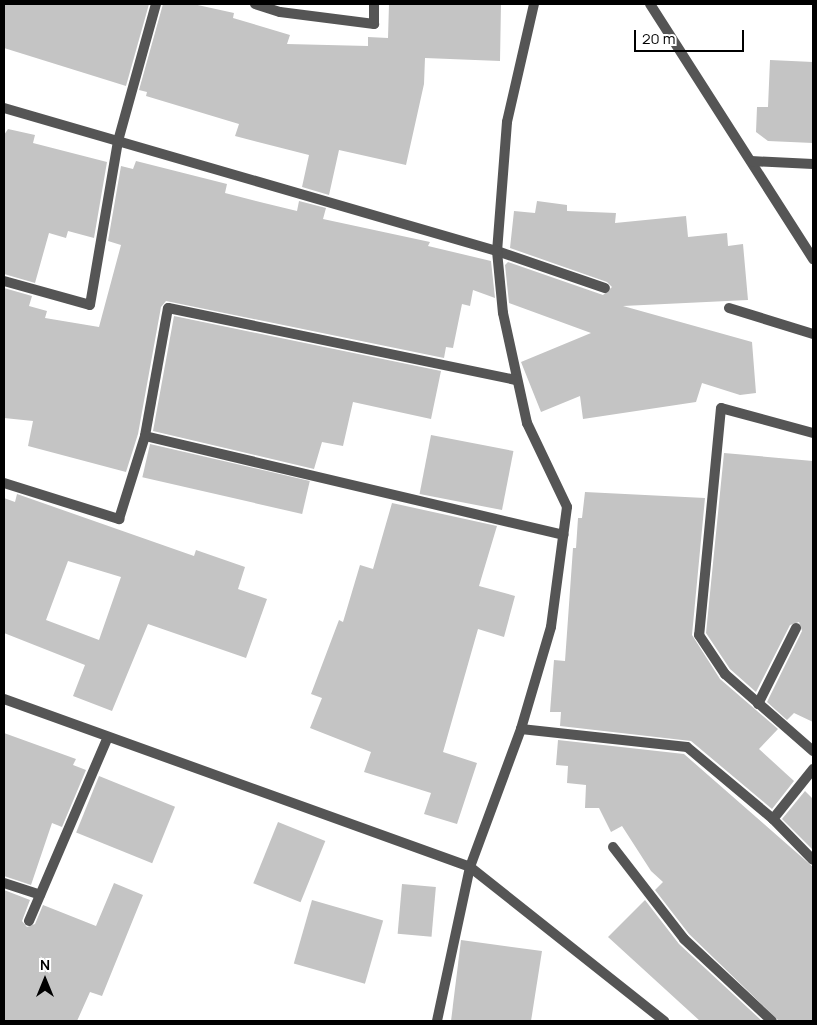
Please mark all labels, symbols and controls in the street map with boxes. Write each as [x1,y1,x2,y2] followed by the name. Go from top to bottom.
[637,20,747,52] scale bar
[642,28,675,49] text: 20 m
[20,955,70,1005] north arrow
[40,955,50,974] text: N

